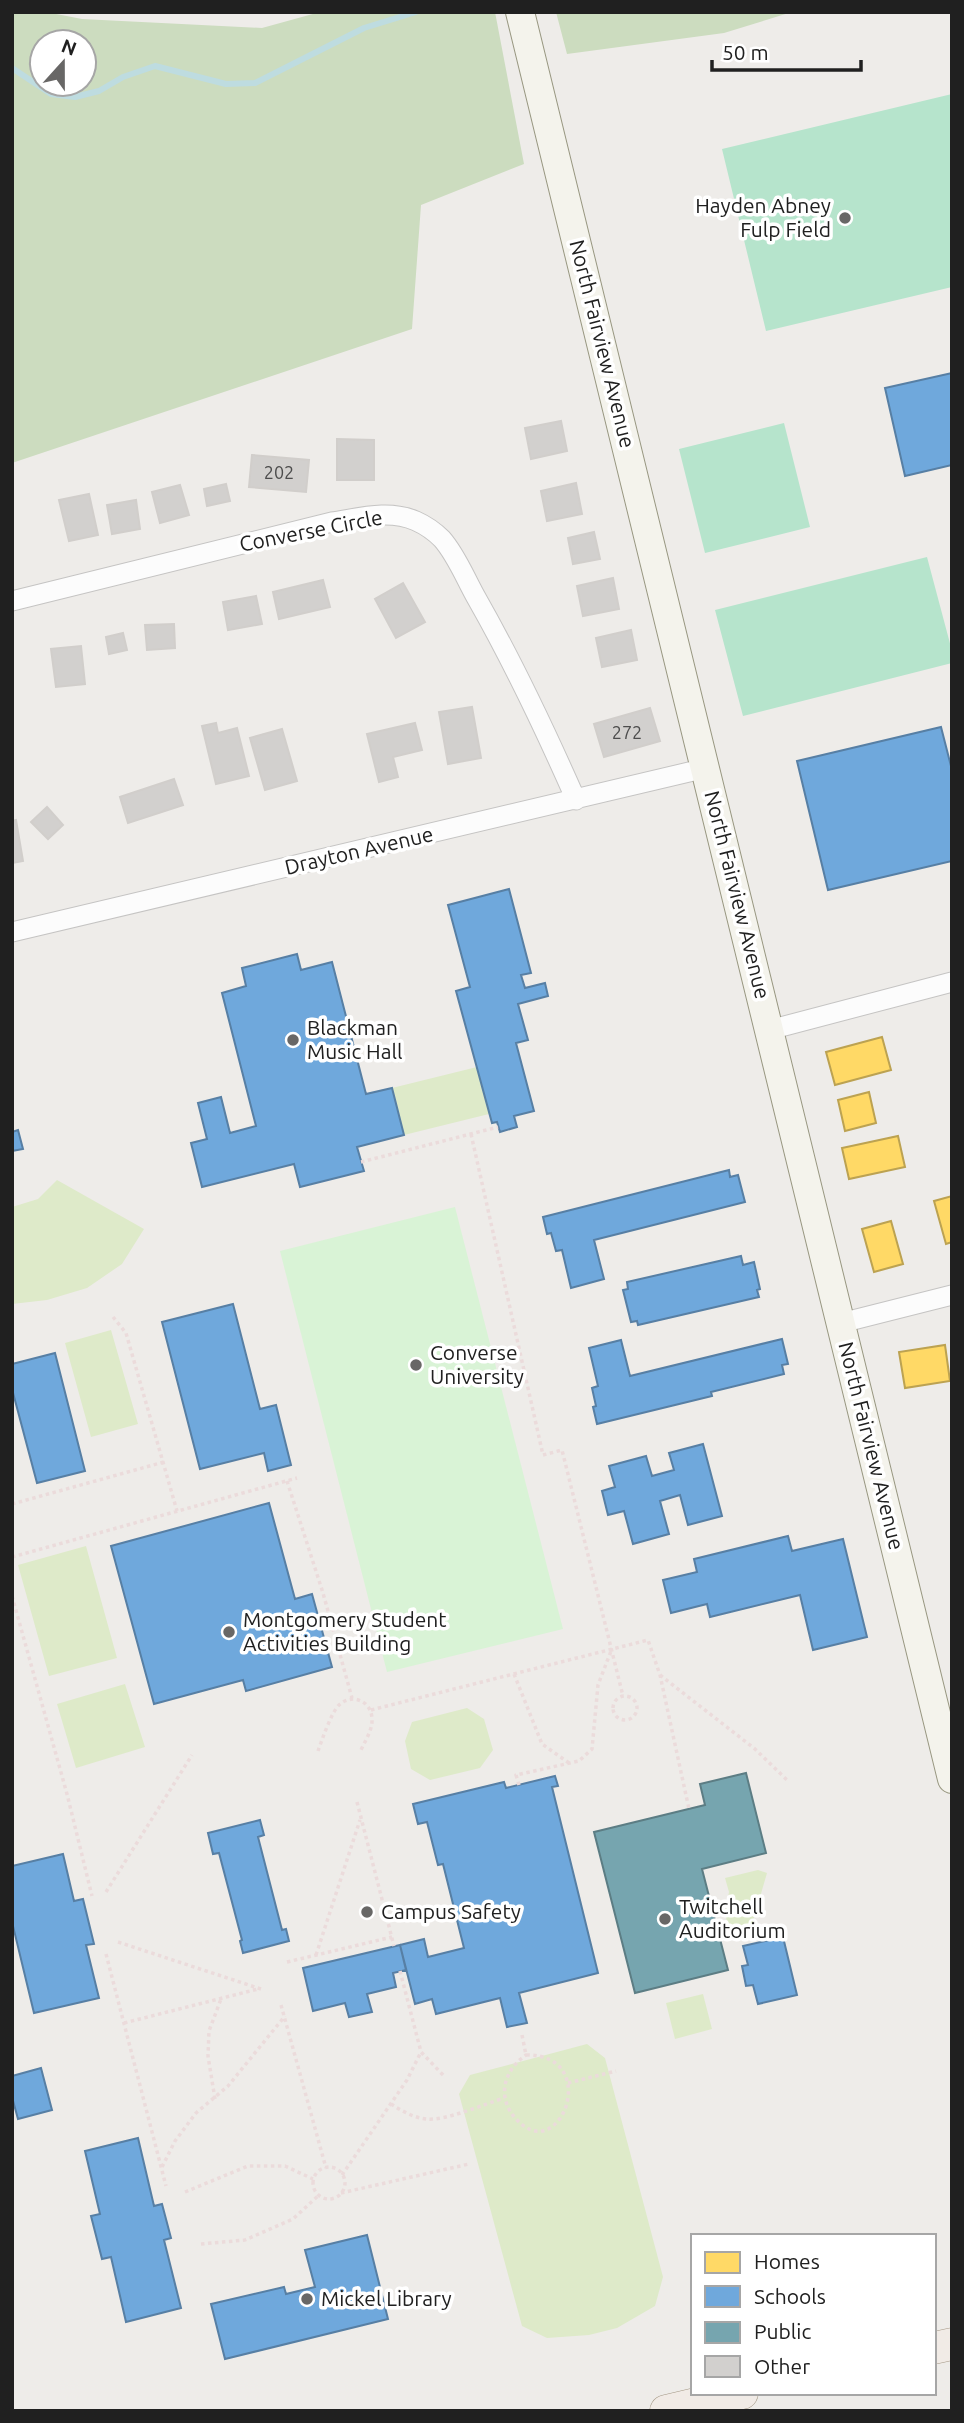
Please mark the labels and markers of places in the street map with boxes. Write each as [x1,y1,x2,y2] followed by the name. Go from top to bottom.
[695,193,831,241] place label: Hayden Abney Fulp Field
[837,210,853,226] marker: Hayden Abney Fulp Field
[307,1015,402,1063] place label: Blackman Music Hall
[285,1032,301,1048] marker: Blackman Music Hall
[430,1340,524,1388] place label: Converse University
[408,1357,424,1373] marker: Converse University
[243,1607,447,1655] place label: Montgomery Student Activities Building
[221,1624,237,1640] marker: Montgomery Student Activities Building
[679,1894,786,1942] place label: Twitchell Auditorium
[381,1899,521,1923] place label: Campus Safety
[359,1904,375,1920] marker: Campus Safety
[657,1911,673,1927] marker: Twitchell Auditorium
[321,2286,452,2310] place label: Mickel Library
[299,2291,315,2307] marker: Mickel Library

